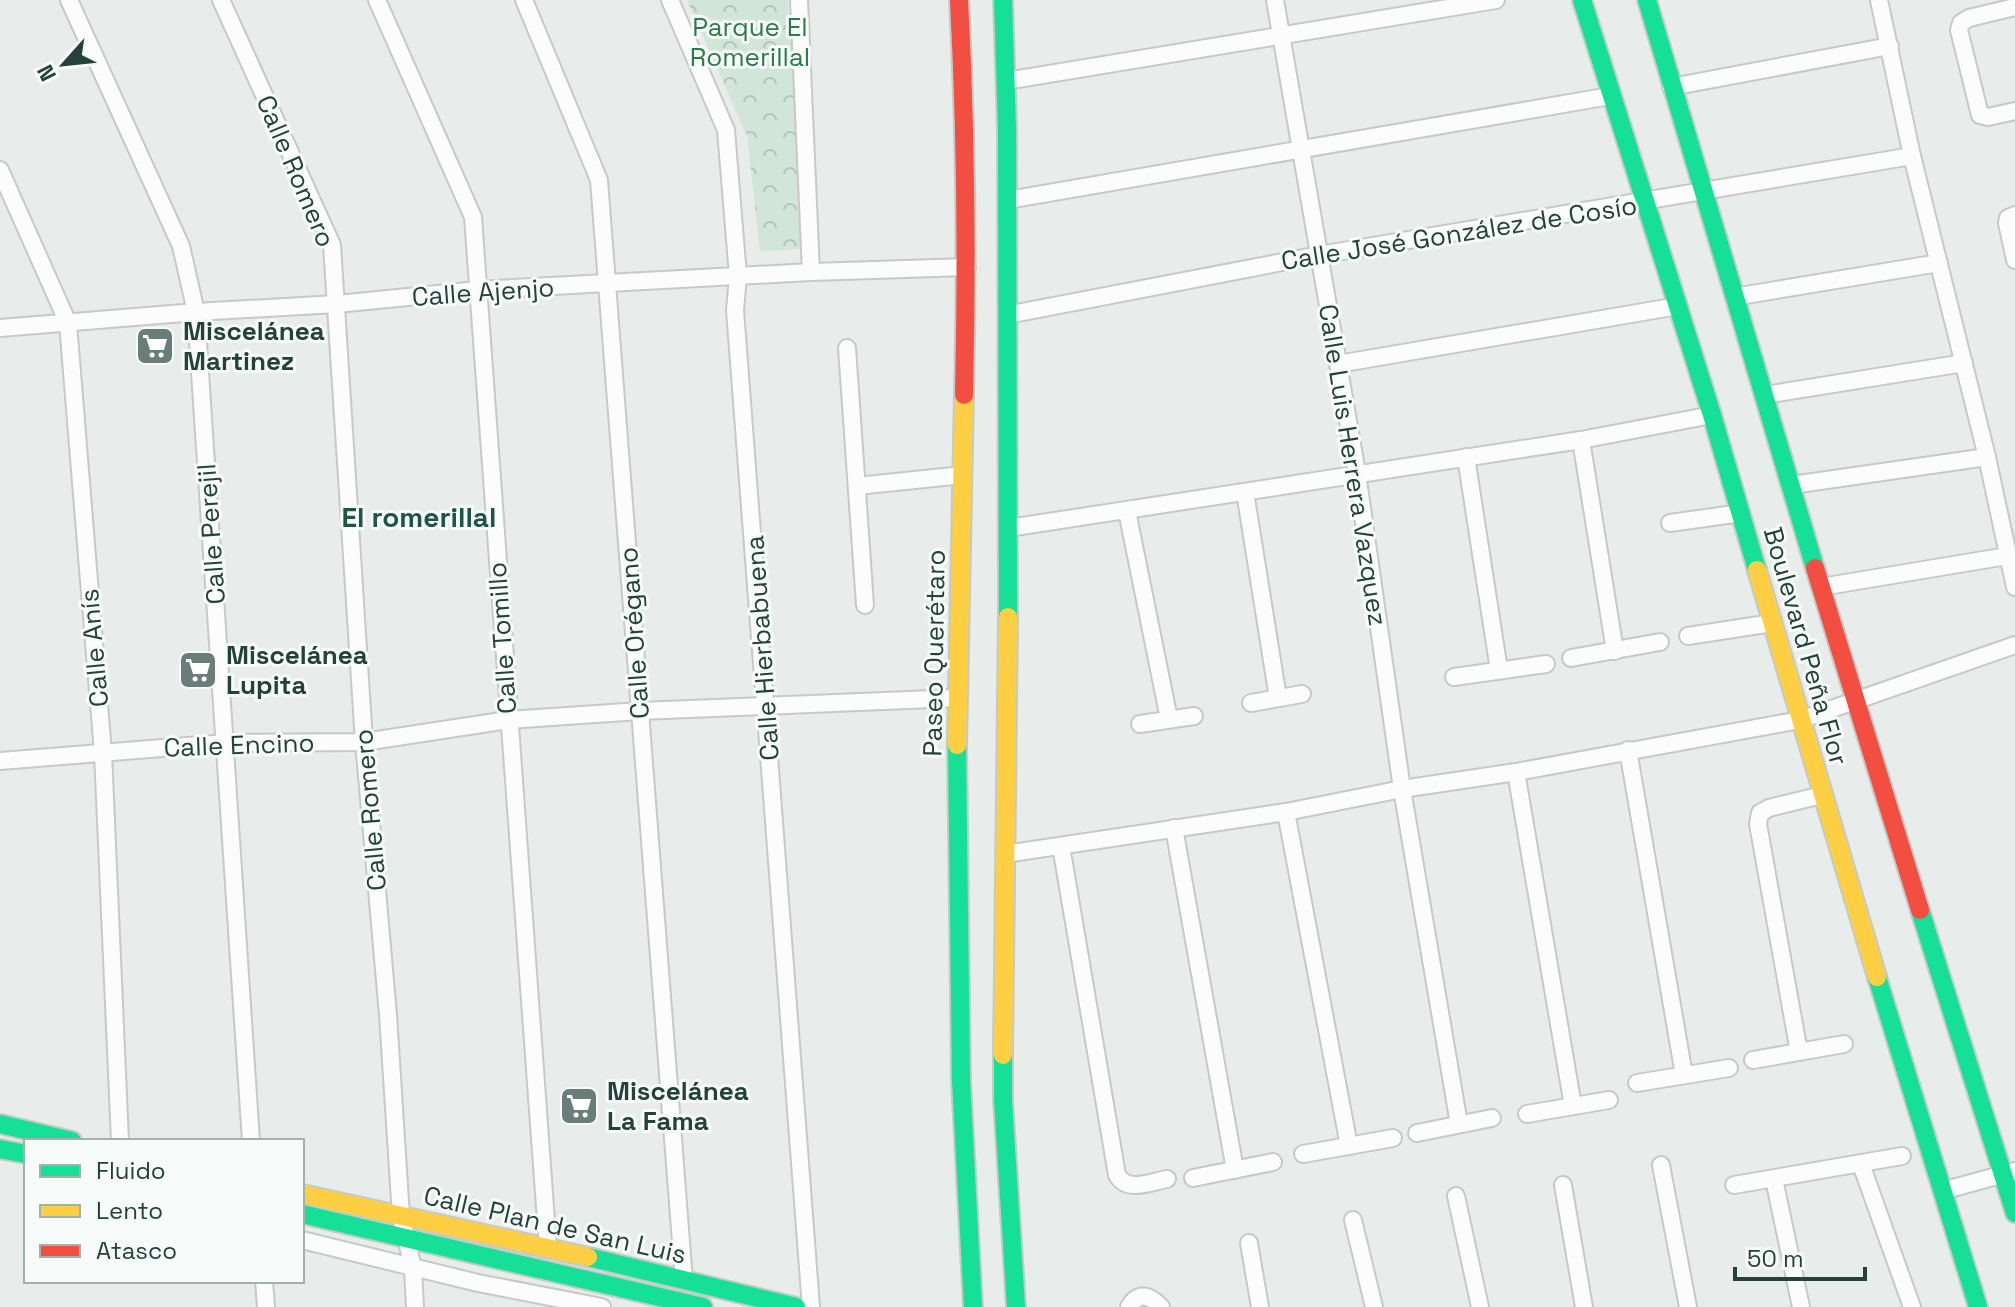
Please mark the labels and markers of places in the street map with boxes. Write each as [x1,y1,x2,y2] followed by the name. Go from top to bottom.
[183,314,325,378] place label: Miscelánea Martinez
[134,325,176,367] supermarket icon: Miscelánea Martinez
[226,638,368,702] place label: Miscelánea Lupita
[177,649,219,691] supermarket icon: Miscelánea Lupita
[607,1074,749,1138] place label: Miscelánea La Fama
[558,1085,600,1127] supermarket icon: Miscelánea La Fama

